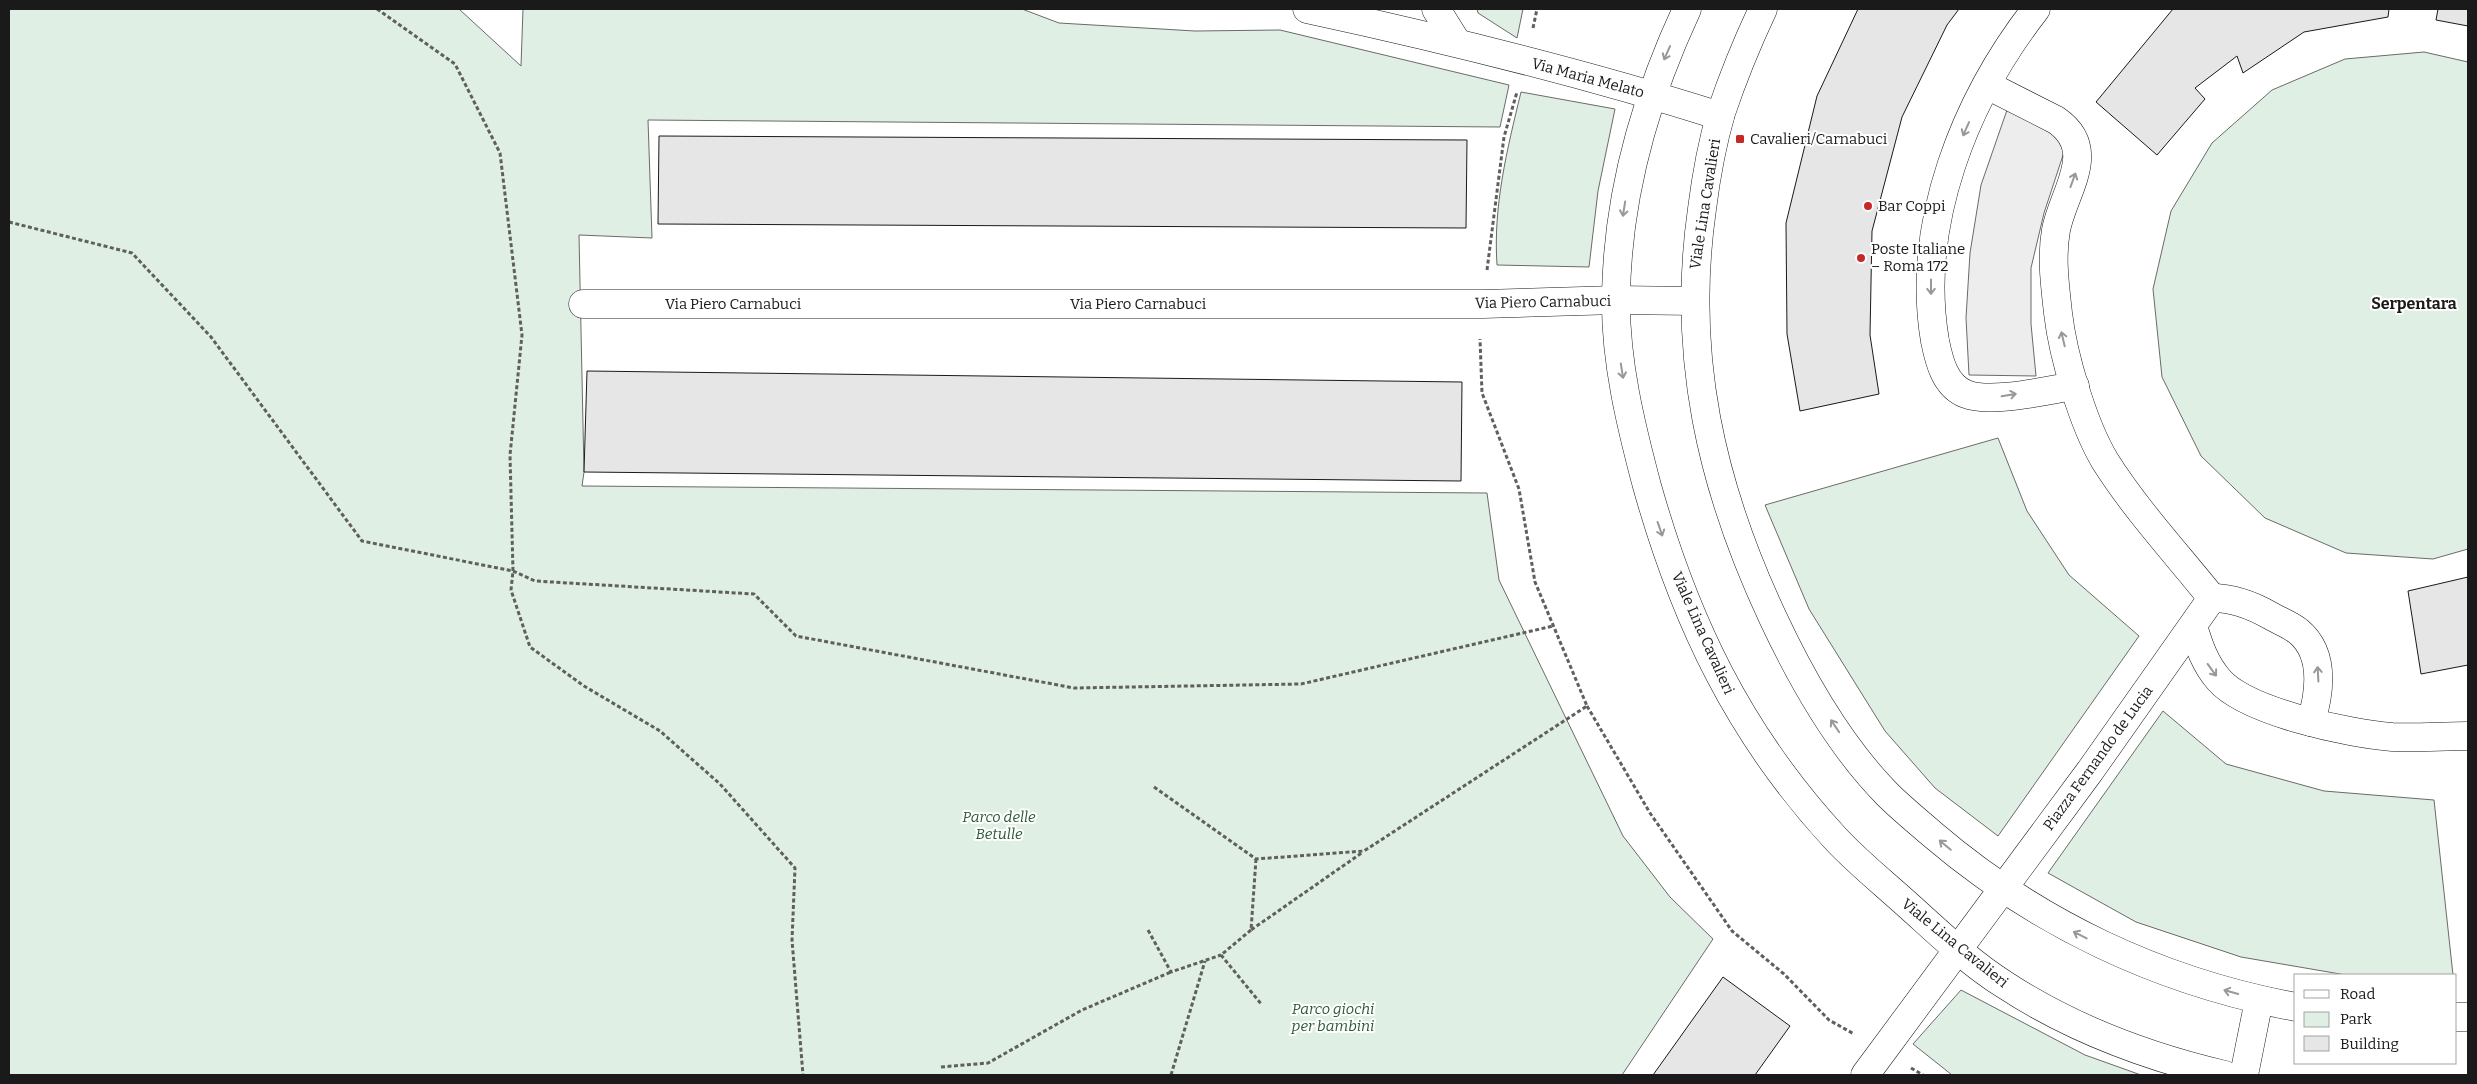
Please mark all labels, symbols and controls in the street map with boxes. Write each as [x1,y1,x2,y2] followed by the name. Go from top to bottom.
[1661,45,1671,60] one-way arrow
[1530,54,1646,102] street label: Via Maria Melato
[1961,121,1970,136] one-way arrow
[1750,130,1888,148] place label: Cavalieri/Carnabuci
[1734,133,1746,145] marker: Cavalieri/Carnabuci
[1686,137,1724,271] street label: Viale Lina Cavalieri
[2069,173,2078,188] one-way arrow
[1878,197,1946,215] place label: Bar Coppi
[1862,200,1874,212] marker: Bar Coppi
[1619,201,1629,217] one-way arrow
[1871,240,1965,275] place label: Poste Italiane – Roma 172
[1855,252,1867,264] marker: Poste Italiane – Roma 172
[1926,278,1936,294] one-way arrow
[1475,292,1612,312] street label: Via Piero Carnabuci
[2371,294,2457,313] district label: Serpentara
[665,295,802,313] street label: Via Piero Carnabuci
[1070,295,1207,313] street label: Via Piero Carnabuci
[2058,331,2067,347] one-way arrow
[1618,363,1628,379] one-way arrow
[2001,390,2017,400] one-way arrow
[1656,521,1665,536] one-way arrow
[1668,569,1738,697] street label: Viale Lina Cavalieri
[2207,663,2217,677] one-way arrow
[2313,666,2322,682] one-way arrow
[2039,682,2157,834] street label: Piazza Fernando de Lucia
[1830,719,1840,733] one-way arrow
[962,808,1036,843] park label: Parco delle Betulle
[1938,839,1951,850] one-way arrow
[1898,895,2012,992] street label: Viale Lina Cavalieri
[2072,929,2087,939] one-way arrow
[2294,974,2457,1064] legend
[2340,985,2375,1003] text: Road
[2224,987,2240,996] one-way arrow
[1291,1000,1374,1035] park label: Parco giochi per bambini
[2340,1010,2372,1028] text: Park
[2340,1035,2399,1053] text: Building

